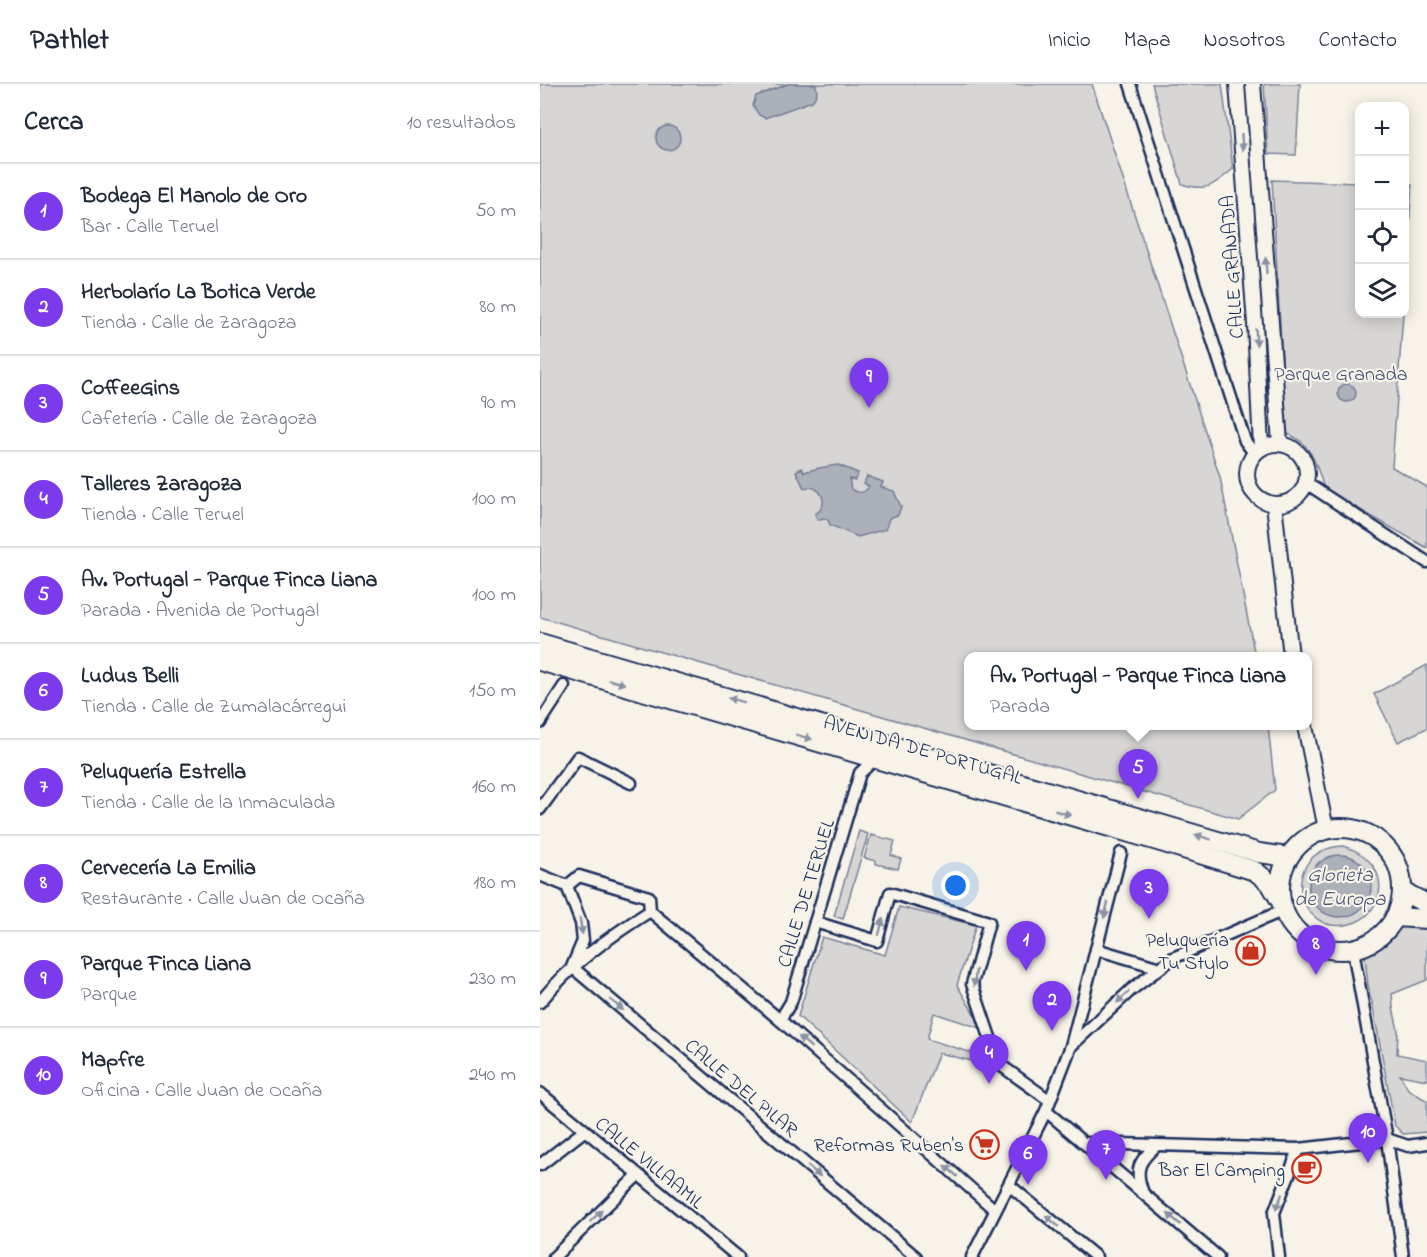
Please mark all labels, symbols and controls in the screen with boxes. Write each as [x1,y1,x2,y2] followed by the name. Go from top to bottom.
[30,21,109,62] text: Pathlet
[1048,26,1091,56] text: Inicio
[1124,26,1171,56] text: Mapa
[1204,26,1286,56] text: Nosotros
[1319,26,1397,56] text: Contacto
[1355,102,1409,318] map controls
[1355,102,1409,156] button: +
[24,104,84,142] text: Cerca
[407,109,516,138] text: 10 resultados
[1237,133,1246,152] one-way arrow
[1355,156,1409,210] button: −
[81,181,307,213] text: Bodega El Manolo de Oro
[1214,194,1253,340] street label: CALLE GRANADA
[40,197,47,226] text: 1
[475,197,516,226] text: 50 m
[1355,210,1409,264] button: locate
[81,213,219,242] text: Bar · Calle Teruel
[1261,257,1271,276] one-way arrow
[1355,264,1409,318] button: layers
[81,277,316,309] text: Herbolarío La Botica Verde
[39,293,48,322] text: 2
[479,293,516,322] text: 80 m
[81,309,297,338] text: Tienda · Calle de Zaragoza
[1251,327,1260,346] one-way arrow
[850,358,888,408] pin: 9
[1274,361,1408,390] park label: Parque Granada
[81,373,180,405] text: CoffeeGins
[39,389,48,418] text: 3
[481,389,516,418] text: 90 m
[81,405,317,434] text: Cafetería · Calle de Zaragoza
[81,469,242,501] text: Talleres Zaragoza
[39,485,48,514] text: 4
[472,485,516,514] text: 100 m
[81,501,244,530] text: Tienda · Calle Teruel
[81,565,377,597] text: Av. Portugal - Parque Finca Liana
[38,581,49,610] text: 5
[472,581,516,610] text: 100 m
[81,597,319,626] text: Parada · Avenida de Portugal
[964,652,1312,730] popup
[81,661,179,693] text: Ludus Belli
[990,661,1286,693] text: Av. Portugal - Parque Finca Liana
[39,677,48,706] text: 6
[469,677,516,706] text: 150 m
[608,678,626,687] one-way arrow
[81,693,346,722] text: Tienda · Calle de Zumalacárregui
[990,693,1050,722] text: Parada
[727,695,745,704] one-way arrow
[819,709,1026,794] street label: AVENIDA DE PORTUGAL
[795,733,813,742] one-way arrow
[1118,750,1158,799] pin: 5
[81,757,246,789] text: Peluquería Estrella
[39,773,48,802] text: 7
[472,773,516,802] text: 160 m
[81,789,335,818] text: Tienda · Calle de la Inmaculada
[1054,809,1072,818] one-way arrow
[771,815,844,972] street label: CALLE DE TERUEL
[1194,832,1212,841] one-way arrow
[81,853,256,885] text: Cervecería La Emilia
[1294,861,1386,915] water label: Glorieta de Europa
[40,869,47,898] text: 8
[473,869,516,898] text: 180 m
[1130,870,1168,919] pin: 3
[941,871,970,900] your location
[81,885,365,914] text: Restaurante · Calle Juan de Ocaña
[1101,900,1111,919] one-way arrow
[576,917,585,936] one-way arrow
[877,918,886,936] one-way arrow
[1006,922,1046,971] pin: 1
[1296,926,1336,975] pin: 8
[1146,927,1229,979] place label: Peluquería Tu Stylo
[1234,934,1266,966] shop icon: Peluquería Tu Stylo
[81,949,251,981] text: Parque Finca Liana
[40,965,47,994] text: 9
[469,965,516,994] text: 230 m
[970,969,980,988] one-way arrow
[81,981,137,1010] text: Parque
[1032,982,1072,1031] pin: 2
[1116,990,1131,1004] one-way arrow
[609,998,624,1011] one-way arrow
[677,1033,804,1146] street label: CALLE DEL PILAR
[970,1034,1008,1084] pin: 4
[798,1036,813,1049] one-way arrow
[81,1045,144,1077] text: Mapfre
[36,1061,51,1090] text: 10
[469,1061,516,1090] text: 240 m
[81,1077,322,1106] text: Oficina · Calle Juan de Ocaña
[588,1111,710,1217] street label: CALLE VILLAAMIL
[1348,1114,1388,1163] pin: 10
[969,1128,1001,1160] supermarket icon: Reformas Ruben's
[1086,1130,1126,1180] pin: 7
[814,1132,964,1161] place label: Reformas Ruben's
[1008,1136,1048,1185] pin: 6
[1290,1153,1322,1185] cafe icon: Bar El Camping
[1157,1157,1285,1187] place label: Bar El Camping
[806,1164,821,1177] one-way arrow
[944,1165,959,1178] one-way arrow
[1273,1193,1283,1211] one-way arrow
[588,1209,603,1223] one-way arrow
[1167,1213,1182,1226] one-way arrow
[1045,1215,1060,1228] one-way arrow

